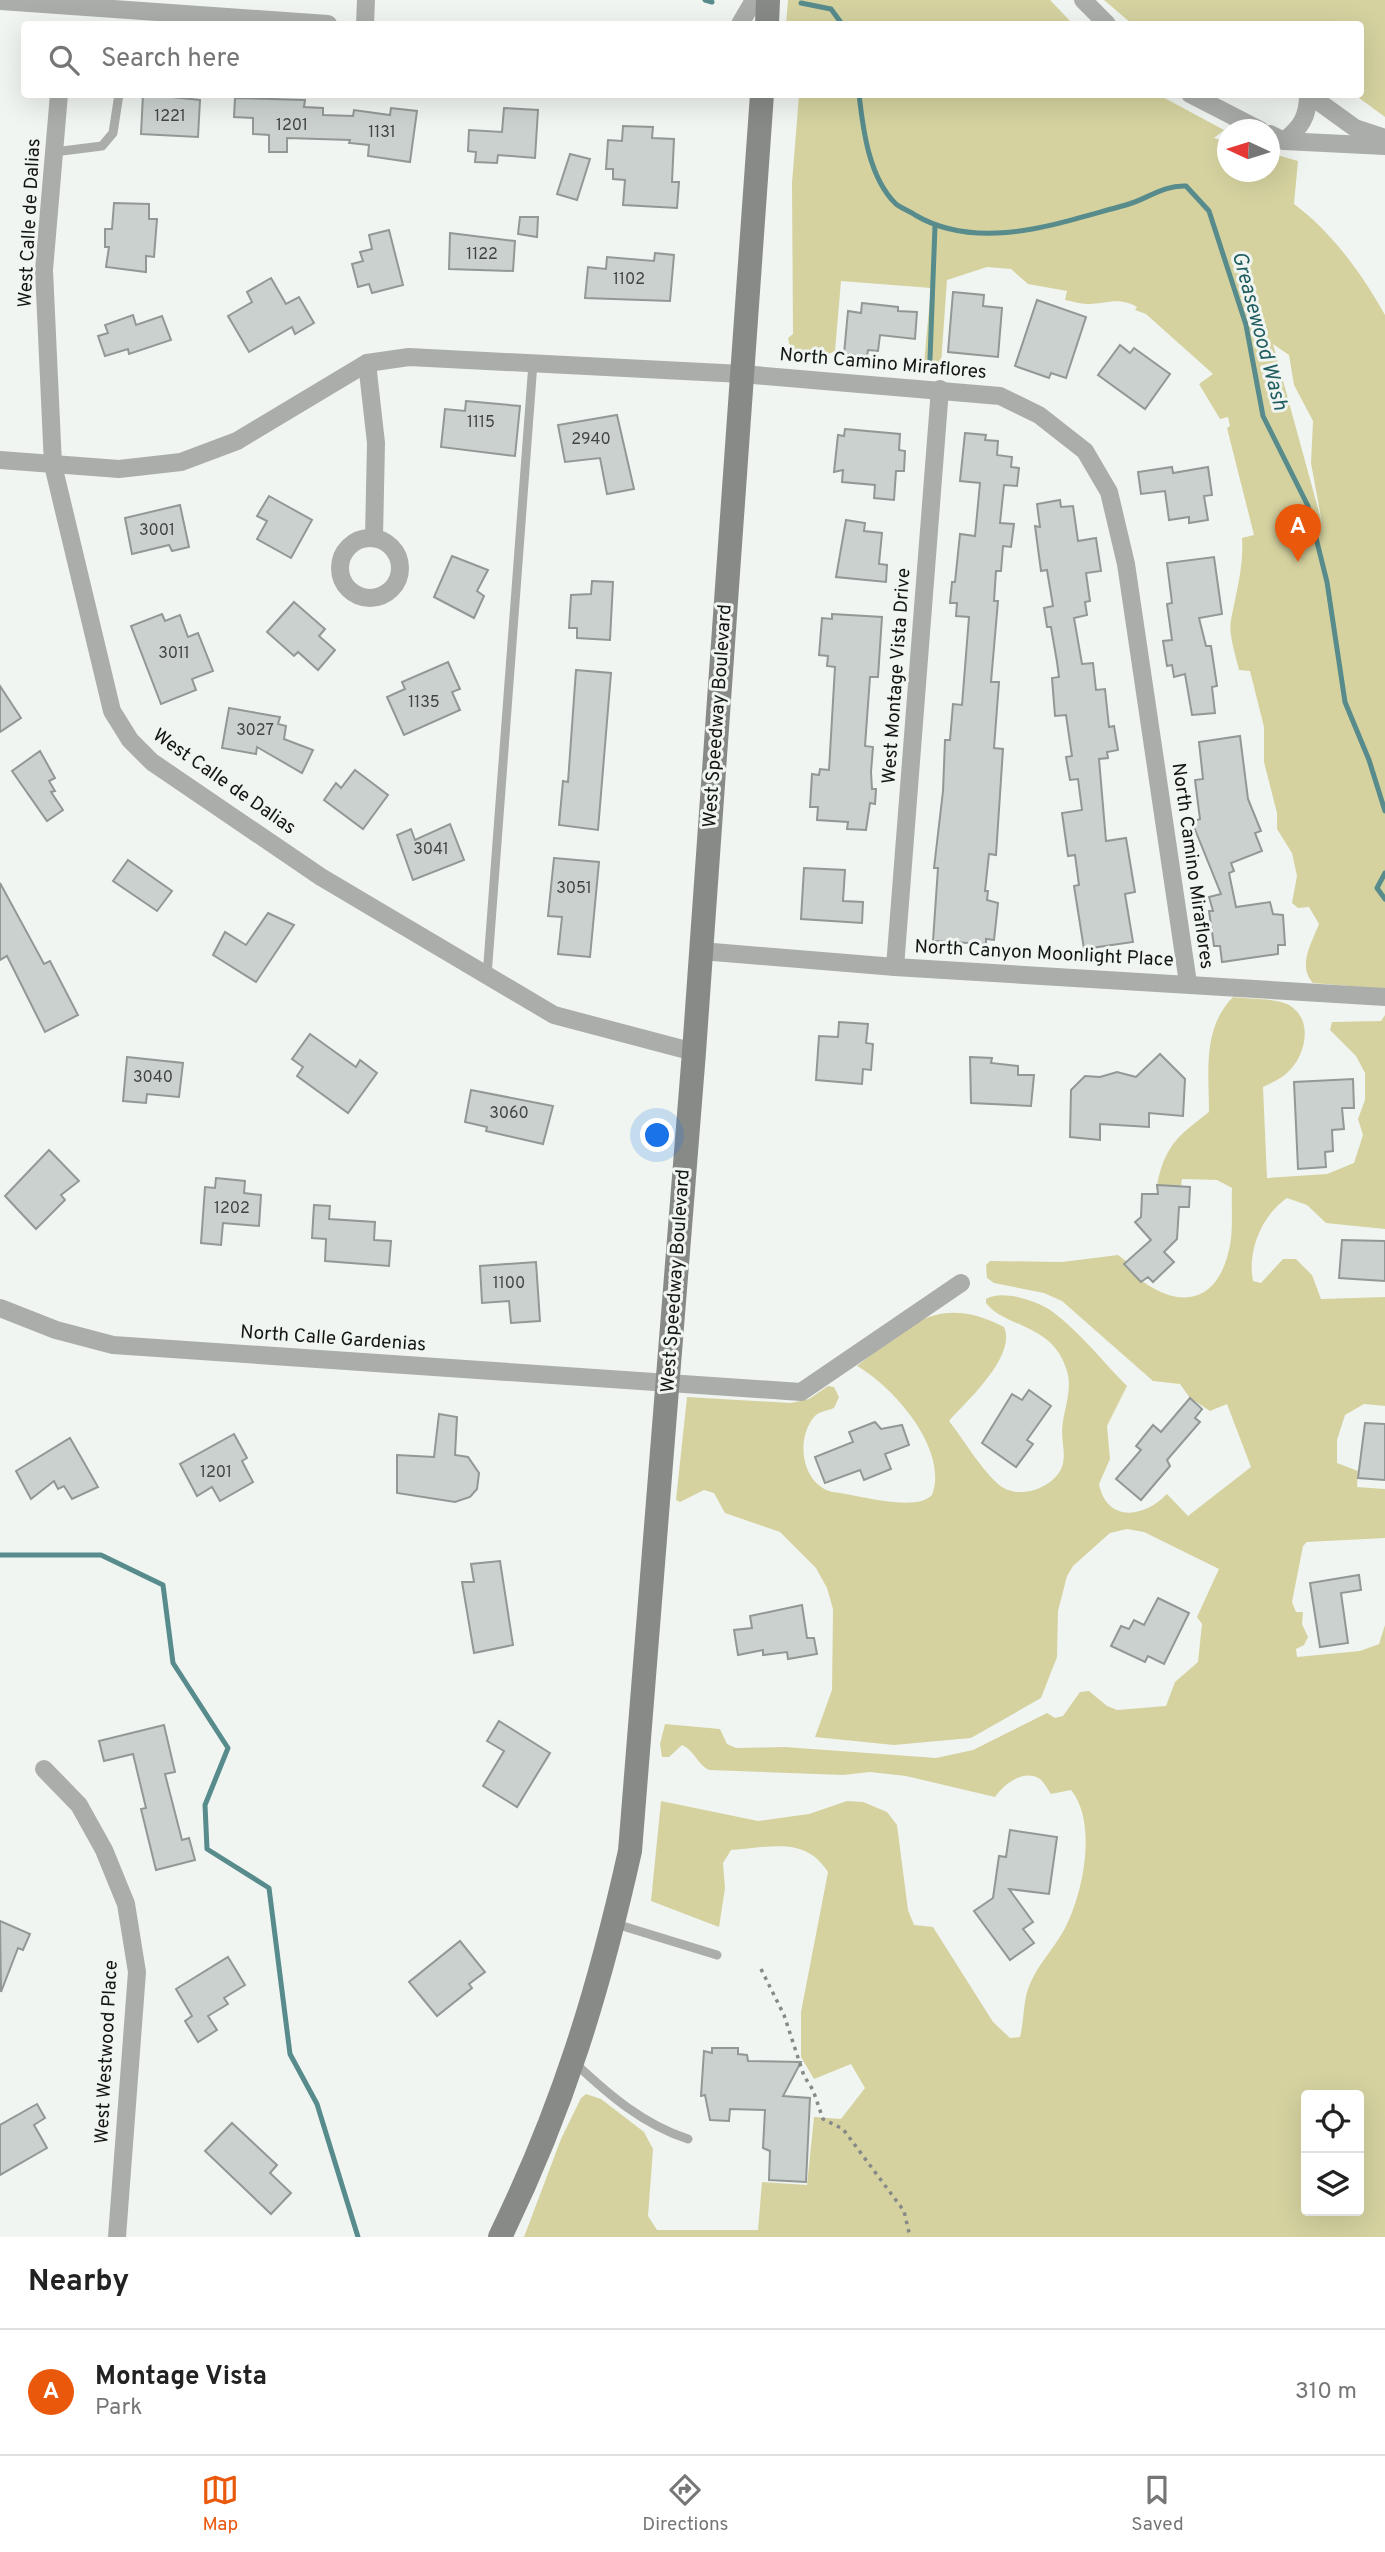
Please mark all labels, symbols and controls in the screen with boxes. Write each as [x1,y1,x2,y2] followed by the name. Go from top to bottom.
[21,21,1364,98] search box
[45,41,83,79] icon: search
[101,43,240,76] text: Search here
[154,107,186,127] house number: 1221
[276,116,308,136] house number: 1201
[1217,119,1280,182] north arrow
[368,123,396,143] house number: 1131
[14,138,46,308] street label: West Calle de Dalias
[466,245,498,265] house number: 1122
[1225,249,1293,414] water label: Greasewood Wash
[613,270,645,290] house number: 1102
[778,343,988,385] street label: North Camino Miraflores
[467,413,495,433] house number: 1115
[571,430,611,450] house number: 2940
[1275,504,1321,562] pin: A
[139,521,175,541] house number: 3001
[877,567,917,785] street label: West Montage Vista Drive
[698,603,738,829] street label: West Speedway Boulevard
[158,644,190,664] house number: 3011
[408,693,440,713] house number: 1135
[236,721,274,741] house number: 3027
[148,724,300,840] street label: West Calle de Dalias
[1166,761,1218,971] street label: North Camino Miraflores
[413,840,449,860] house number: 3041
[556,879,592,899] house number: 3051
[914,935,1174,973] street label: North Canyon Moonlight Place
[133,1068,173,1088] house number: 3040
[489,1104,529,1124] house number: 3060
[640,1118,674,1152] your location
[656,1168,696,1394] street label: West Speedway Boulevard
[214,1199,250,1219] house number: 1202
[493,1274,525,1294] house number: 1100
[239,1321,427,1357] street label: North Calle Gardenias
[200,1463,232,1483] house number: 1201
[90,1959,124,2145] street label: West Westwood Place
[1301,2090,1364,2216] map controls
[1301,2090,1364,2153] button: locate
[1301,2153,1364,2216] button: layers
[28,2264,129,2301] text: Nearby
[95,2361,267,2394] text: Montage Vista
[43,2378,59,2407] text: A
[1295,2378,1357,2407] text: 310 m
[95,2394,142,2423] text: Park
[201,2471,239,2537] tab: Map
[642,2471,729,2537] tab: Directions
[1131,2471,1184,2537] tab: Saved

